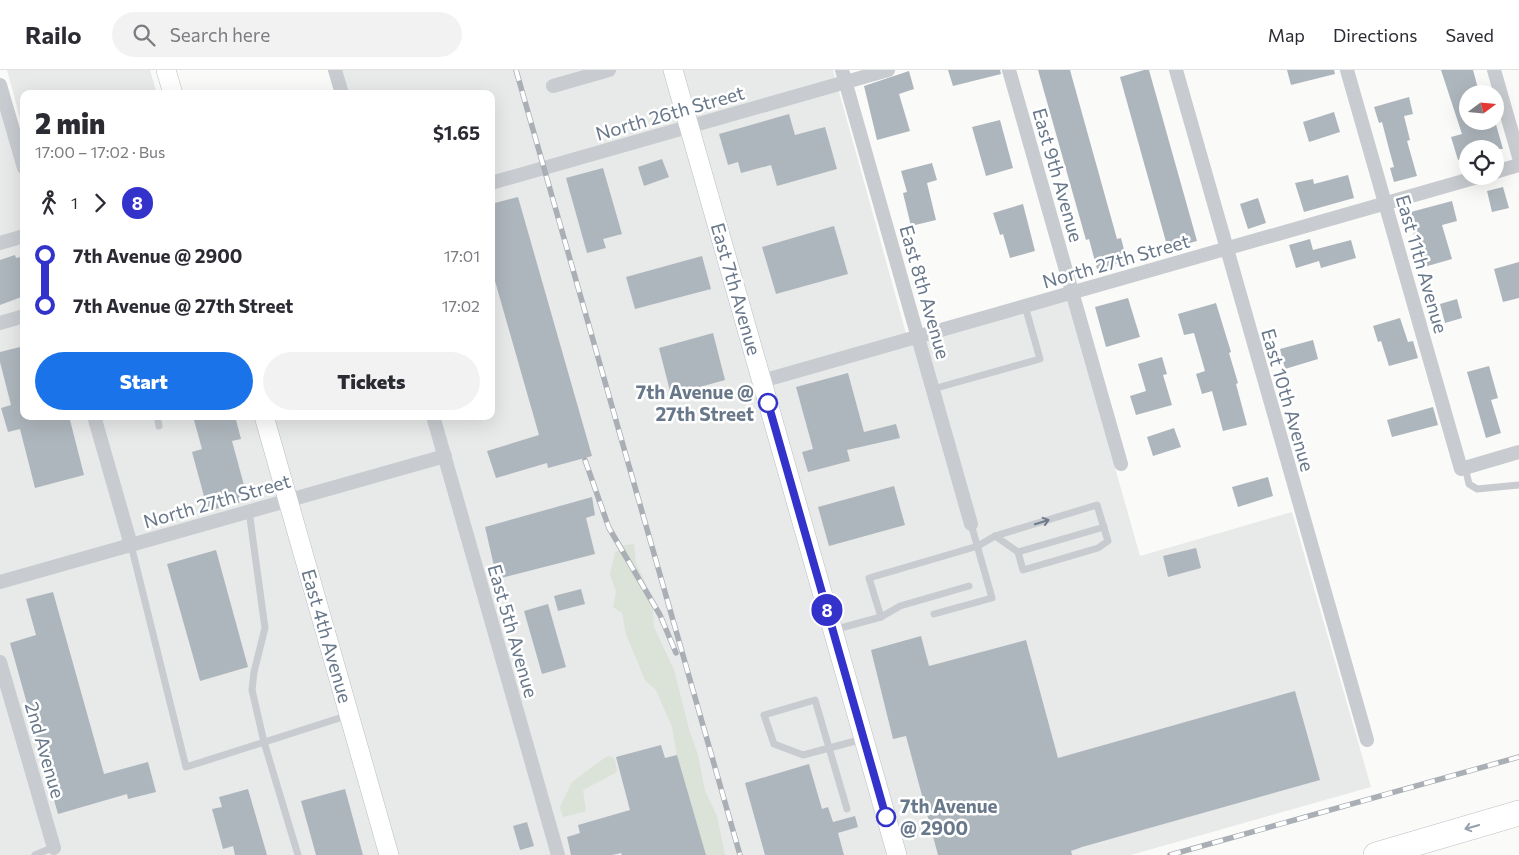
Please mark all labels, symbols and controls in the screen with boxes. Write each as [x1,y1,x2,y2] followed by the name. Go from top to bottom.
[112,12,462,57] search box
[25,20,82,49] text: Railo
[130,21,158,49] icon: search
[170,23,270,46] text: Search here
[1268,24,1305,46] text: Map
[1333,24,1417,46] text: Directions
[1445,24,1494,46] text: Saved
[593,80,747,145] street label: North 26th Street
[1459,85,1504,130] north arrow
[1459,85,1504,185] map controls
[1028,105,1089,245] street label: East 9th Avenue
[35,106,105,140] text: 2 min
[433,121,480,144] text: $1.65
[1459,140,1504,185] button: locate
[35,142,165,161] text: 17:00 – 17:02 · Bus
[35,189,63,217] icon: walk
[86,189,114,217] icon: forward
[132,192,143,214] text: 8
[1392,192,1453,336] street label: East 11th Avenue
[71,193,78,212] text: 1
[707,220,766,358] street label: East 7th Avenue
[895,222,956,362] street label: East 8th Avenue
[1040,228,1192,293] street label: North 27th Street
[73,244,242,267] text: 7th Avenue @ 2900
[444,246,480,265] text: 17:01
[73,294,293,317] text: 7th Avenue @ 27th Street
[442,296,480,315] text: 17:02
[1257,326,1320,474] street label: East 10th Avenue
[35,352,253,410] button: Start
[263,352,480,410] button: Tickets
[636,380,754,425] place label: 7th Avenue @ 27th Street
[758,393,778,413] marker: 7th Avenue @ 27th Street
[141,468,293,533] street label: North 27th Street
[1033,517,1049,527] one-way arrow
[483,561,544,700] street label: East 5th Avenue
[297,566,358,706] street label: East 4th Avenue
[811,594,843,626] line badge: 8
[821,599,833,621] text: 8
[21,699,70,801] street label: 2nd Avenue
[900,794,998,839] place label: 7th Avenue @ 2900
[876,807,896,827] marker: 7th Avenue @ 2900
[1465,823,1481,832] one-way arrow

